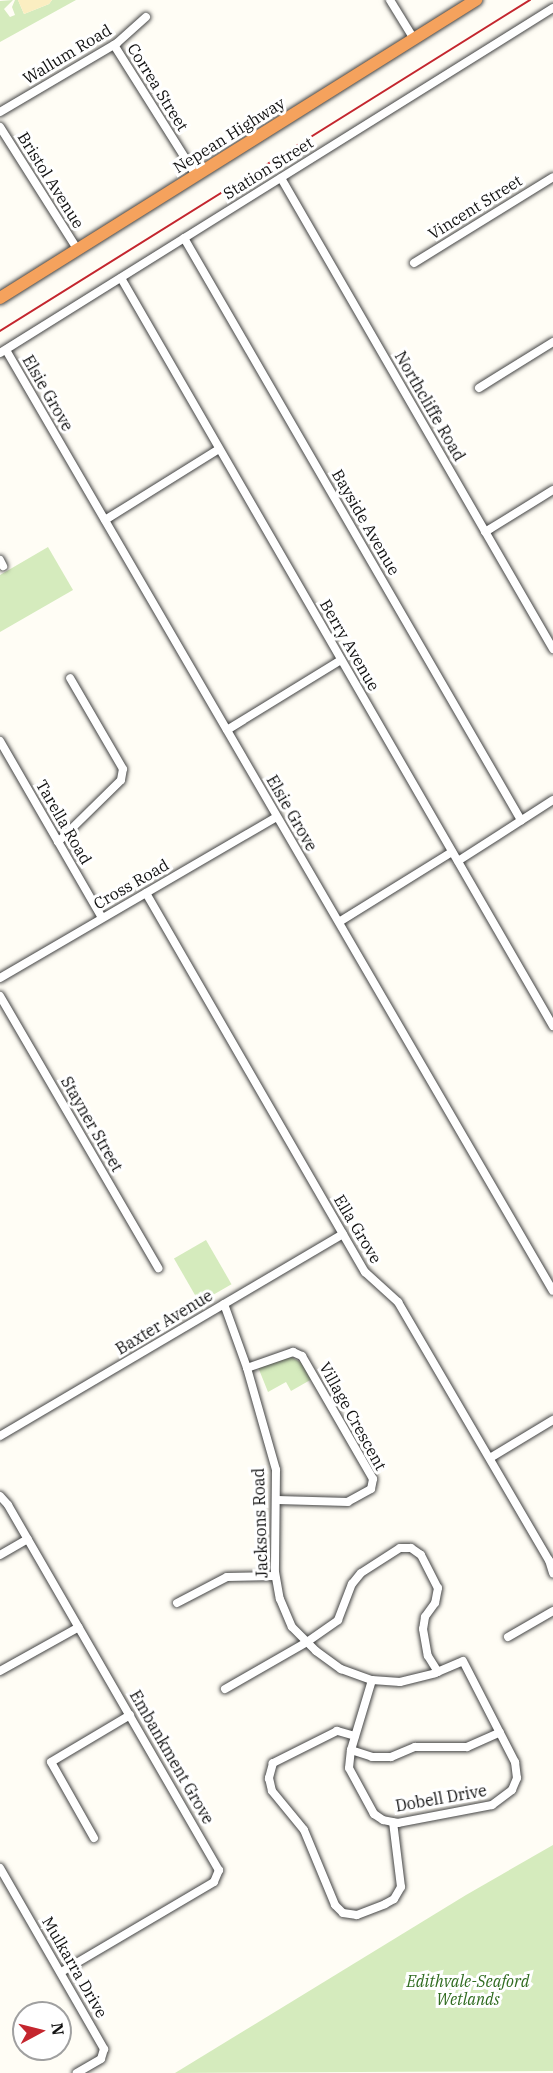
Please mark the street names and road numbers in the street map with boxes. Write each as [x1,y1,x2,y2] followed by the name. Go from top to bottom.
[19,20,115,88] street label: Wallum Road
[123,40,193,134] street label: Correa Street
[170,93,288,177] street label: Nepean Highway
[14,128,88,232] street label: Bristol Avenue
[220,133,316,203] street label: Station Street
[425,171,525,243] street label: Vincent Street
[391,348,469,464] street label: Northcliffe Road
[19,352,77,434] street label: Elsie Grove
[328,466,404,578] street label: Bayside Avenue
[316,596,384,694] street label: Berry Avenue
[263,772,321,854] street label: Elsie Grove
[32,776,96,868] street label: Tarella Road
[90,855,172,913] street label: Cross Road
[57,1073,127,1175] street label: Stayner Street
[330,1191,386,1267] street label: Ella Grove
[112,1286,216,1358] street label: Baxter Avenue
[315,1359,391,1473] street label: Village Crescent
[248,1468,272,1578] street label: Jacksons Road
[126,1687,218,1827] street label: Embankment Grove
[394,1781,488,1815] street label: Dobell Drive
[38,1913,112,2021] street label: Mulkarra Drive

